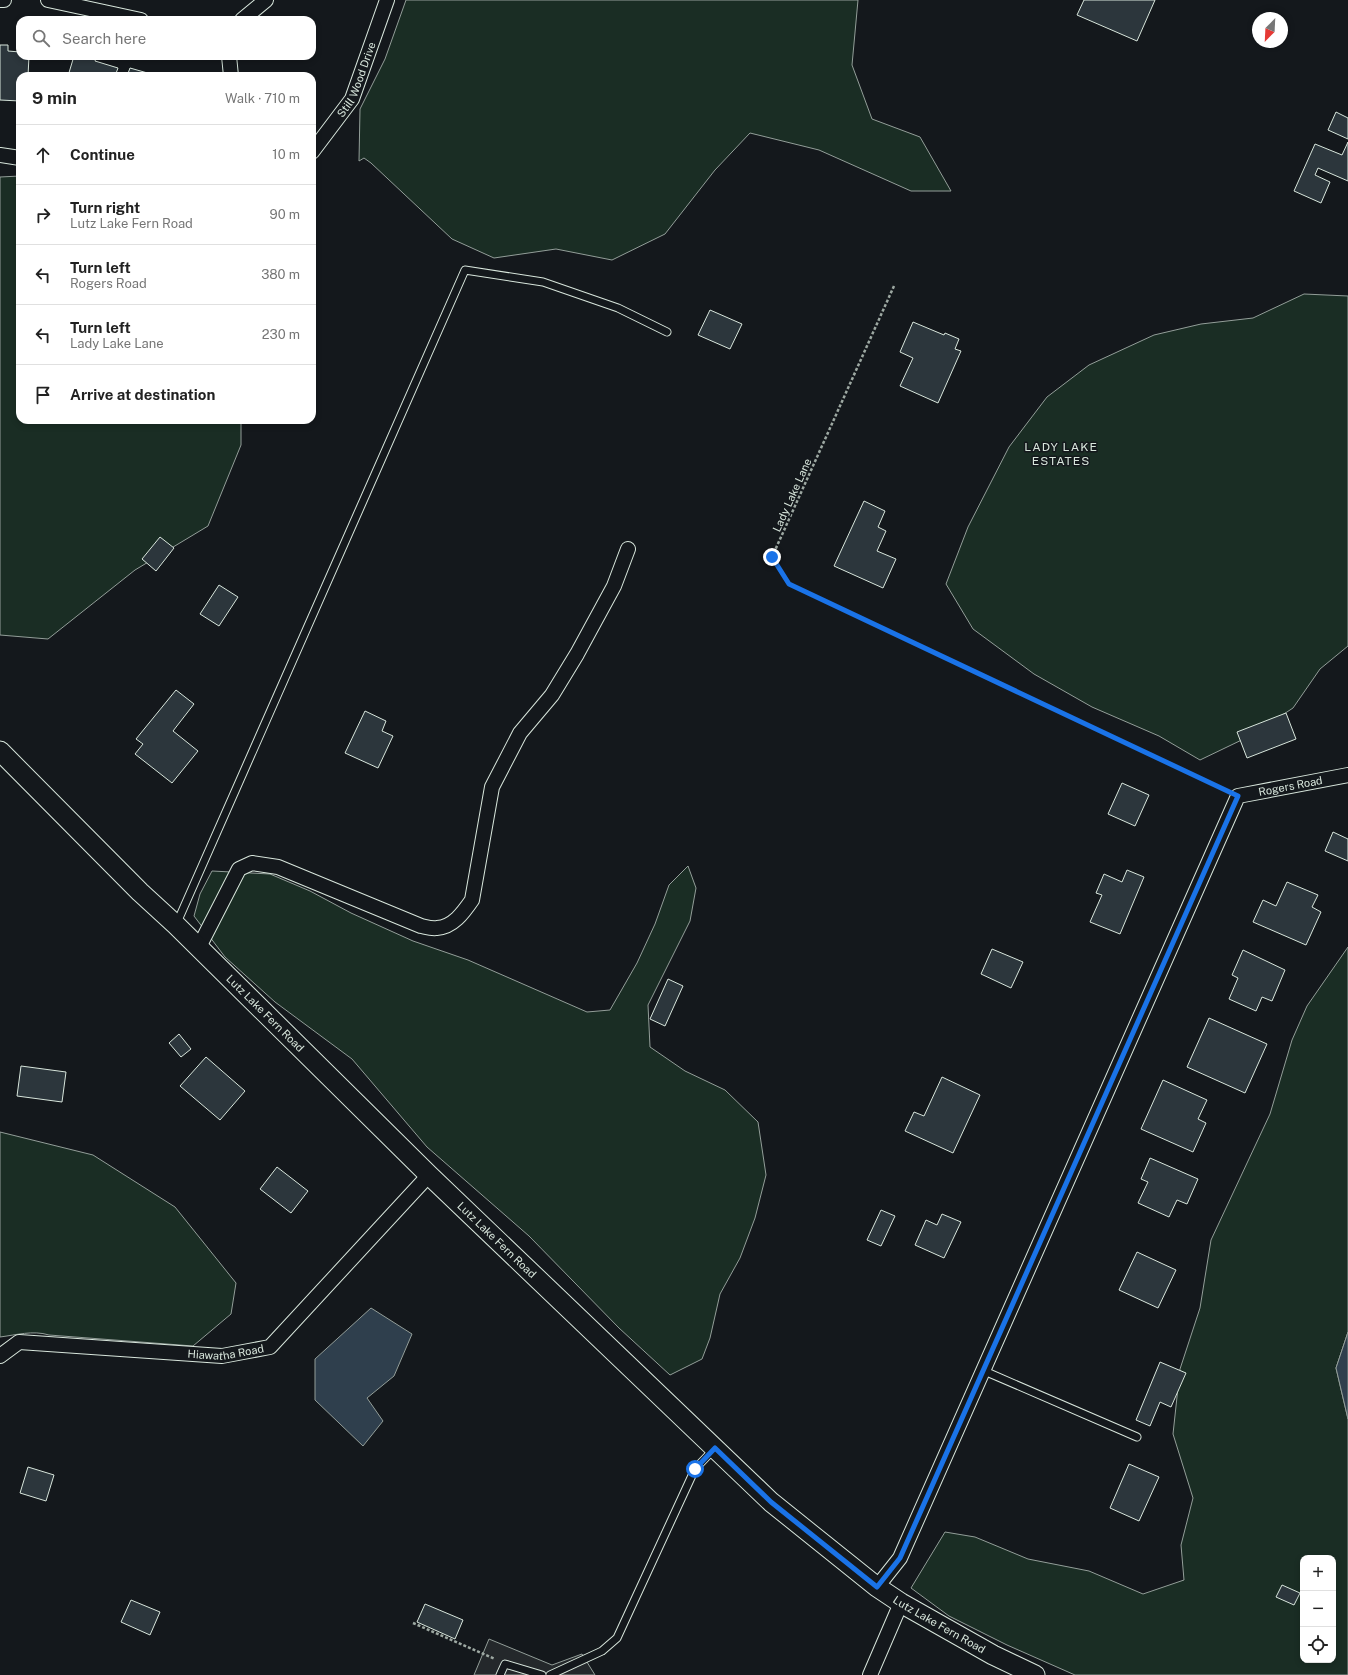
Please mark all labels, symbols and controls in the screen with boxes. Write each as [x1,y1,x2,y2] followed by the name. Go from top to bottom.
[1252,12,1288,48] north arrow
[16,16,316,60] search box
[30,27,52,49] icon: search
[62,30,146,47] text: Search here
[335,40,378,119] street label: Still Wood Drive
[32,88,77,108] text: 9 min
[225,91,300,106] text: Walk · 710 m
[32,144,54,166] icon: ahead
[70,146,135,163] text: Continue
[272,147,300,162] text: 10 m
[70,199,140,216] text: Turn right
[32,204,54,226] icon: right
[270,207,300,222] text: 90 m
[70,216,193,231] text: Lutz Lake Fern Road
[70,259,131,276] text: Turn left
[32,264,54,286] icon: left
[261,267,300,282] text: 380 m
[70,276,147,291] text: Rogers Road
[70,319,131,336] text: Turn left
[32,324,54,346] icon: left
[262,327,300,342] text: 230 m
[70,336,164,351] text: Lady Lake Lane
[32,384,54,406] icon: arrive
[70,386,215,403] text: Arrive at destination
[1024,440,1098,468] district label: LADY LAKE ESTATES
[770,456,814,534] street label: Lady Lake Lane
[763,548,781,566] route end
[1257,774,1323,798] street label: Rogers Road
[224,972,306,1054] street label: Lutz Lake Fern Road
[455,1199,539,1280] street label: Lutz Lake Fern Road
[187,1342,265,1362] street label: Hiawatha Road
[686,1460,704,1478] route start
[1300,1555,1336,1663] map controls
[1300,1555,1336,1591] button: +
[1300,1591,1336,1627] button: −
[891,1593,987,1655] street label: Lutz Lake Fern Road
[1300,1627,1336,1663] button: locate

